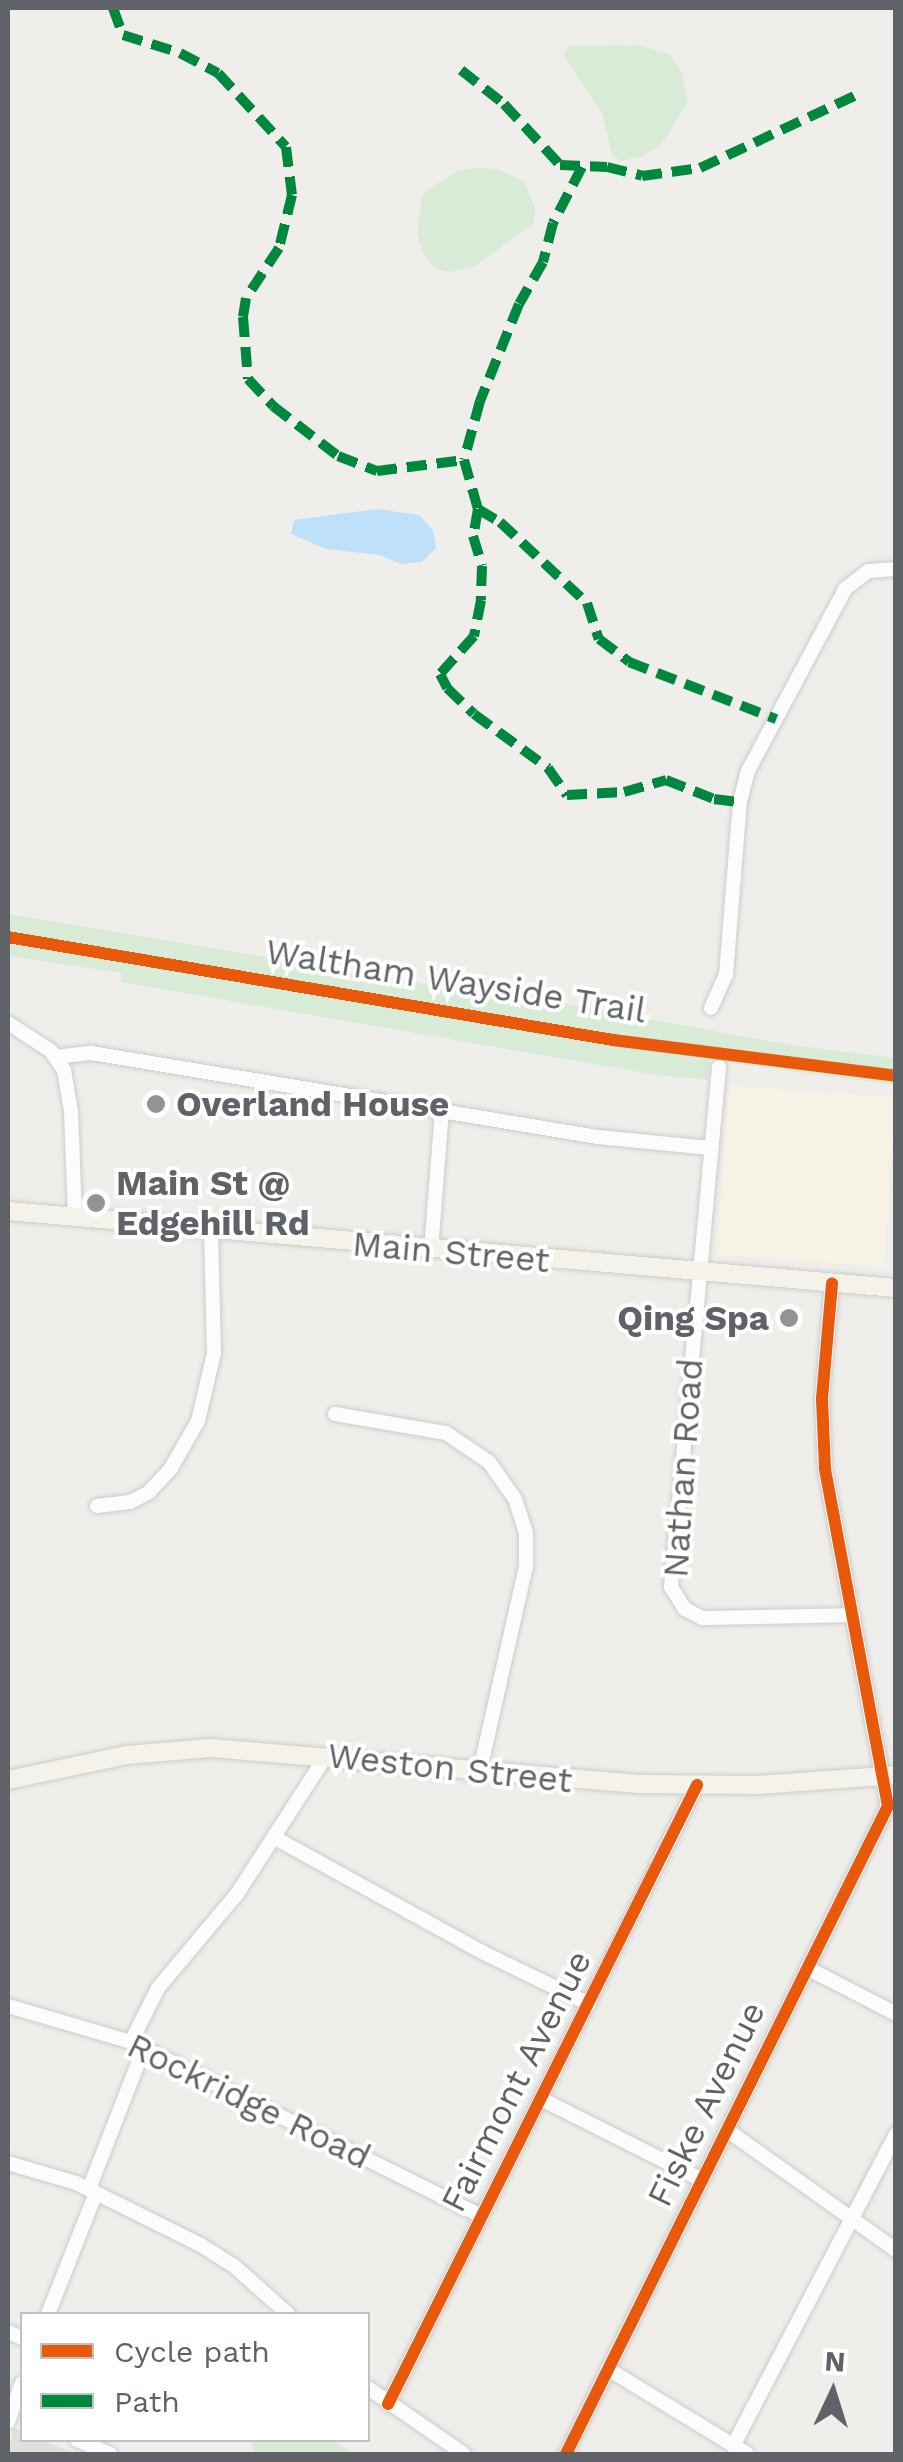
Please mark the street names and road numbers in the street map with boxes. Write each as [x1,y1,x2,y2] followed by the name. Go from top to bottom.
[262,930,650,1032] street label: Waltham Wayside Trail
[351,1222,551,1282] street label: Main Street
[654,1357,712,1579] street label: Nathan Road
[326,1734,574,1802] street label: Weston Street
[432,1943,600,2219] street label: Fairmont Avenue
[638,1994,774,2214] street label: Fiske Avenue
[121,2024,377,2178] street label: Rockridge Road

